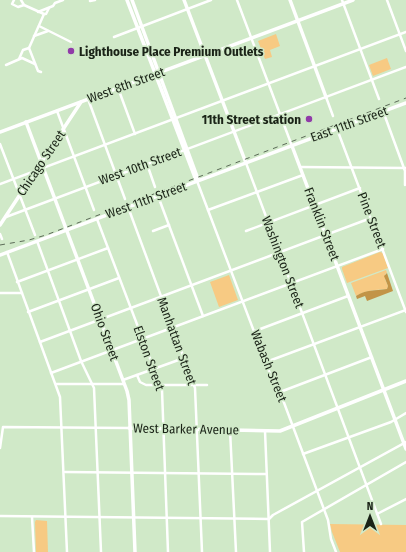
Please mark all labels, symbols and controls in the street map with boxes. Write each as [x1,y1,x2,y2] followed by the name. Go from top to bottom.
[79,44,264,59] place label: Lighthouse Place Premium Outlets
[66,46,76,56] marker: Lighthouse Place Premium Outlets
[85,64,168,106] street label: West 8th Street
[308,103,390,145] street label: East 11th Street
[202,112,301,127] place label: 11th Street station
[304,114,314,124] marker: 11th Street station
[14,127,69,199] street label: Chicago Street
[97,144,184,188] street label: West 10th Street
[104,178,189,222] street label: West 11th Street
[301,185,343,263] street label: Franklin Street
[355,190,390,251] street label: Pine Street
[259,214,308,311] street label: Washington Street
[154,295,200,388] street label: Manhattan Street
[88,301,123,364] street label: Ohio Street
[130,324,168,393] street label: Elston Street
[248,328,291,405] street label: Wabash Street
[133,421,239,437] street label: West Barker Avenue
[350,496,390,536] north arrow
[367,500,373,513] text: N

